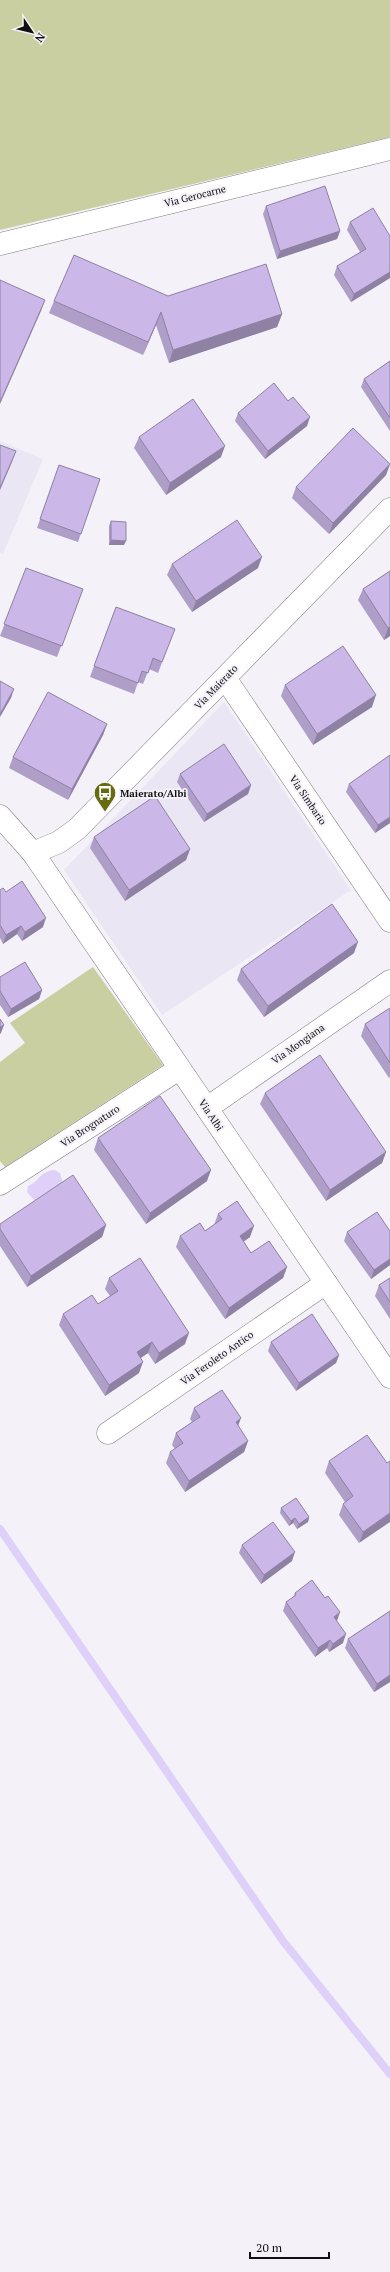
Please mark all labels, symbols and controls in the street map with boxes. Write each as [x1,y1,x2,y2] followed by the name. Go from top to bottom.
[12,12,52,52] north arrow
[32,30,48,46] text: N
[163,182,227,210] street label: Via Gerocarne
[191,662,241,712] street label: Via Maierato
[287,773,330,828] street label: Via Simbario
[92,780,118,813] bus stop icon: Maierato/Albi
[120,787,187,800] place label: Maierato/Albi
[269,1021,327,1067] street label: Via Mongiana
[196,1097,226,1133] street label: Via Albi
[58,1102,122,1150] street label: Via Brognaturo
[178,1328,256,1388] street label: Via Feroleto Antico
[250,2234,329,2260] scale bar
[256,2240,283,2255] text: 20 m

